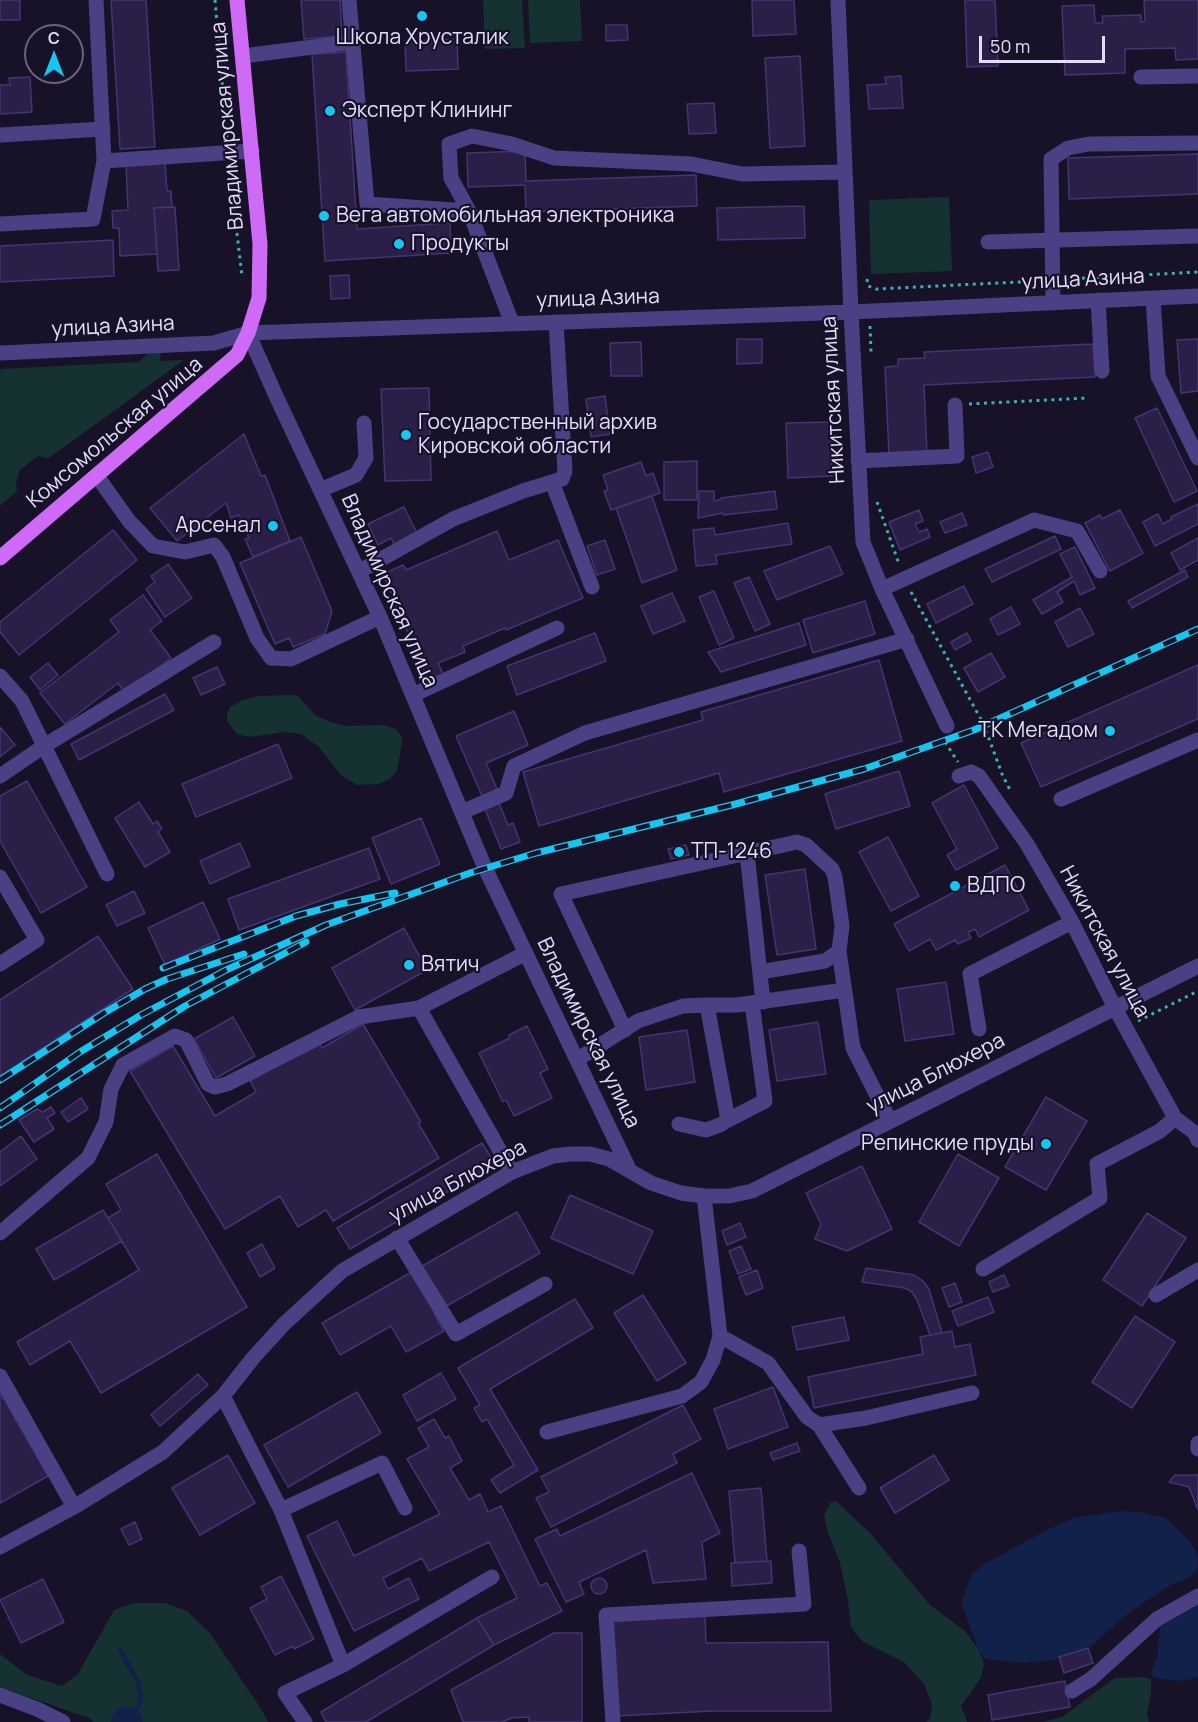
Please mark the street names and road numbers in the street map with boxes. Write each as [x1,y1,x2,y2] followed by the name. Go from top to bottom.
[206,21,250,231] street label: Владимирская улица
[1021,264,1145,296] street label: улица Азина
[536,284,660,314] street label: улица Азина
[51,311,175,343] street label: улица Азина
[817,315,851,485] street label: Никитская улица
[22,352,208,514] street label: Комсомольская улица
[335,490,443,692] street label: Владимирская улица
[1053,862,1155,1022] street label: Никитская улица
[531,934,645,1132] street label: Владимирская улица
[863,1028,1009,1120] street label: улица Блюхера
[385,1135,531,1229] street label: улица Блюхера

